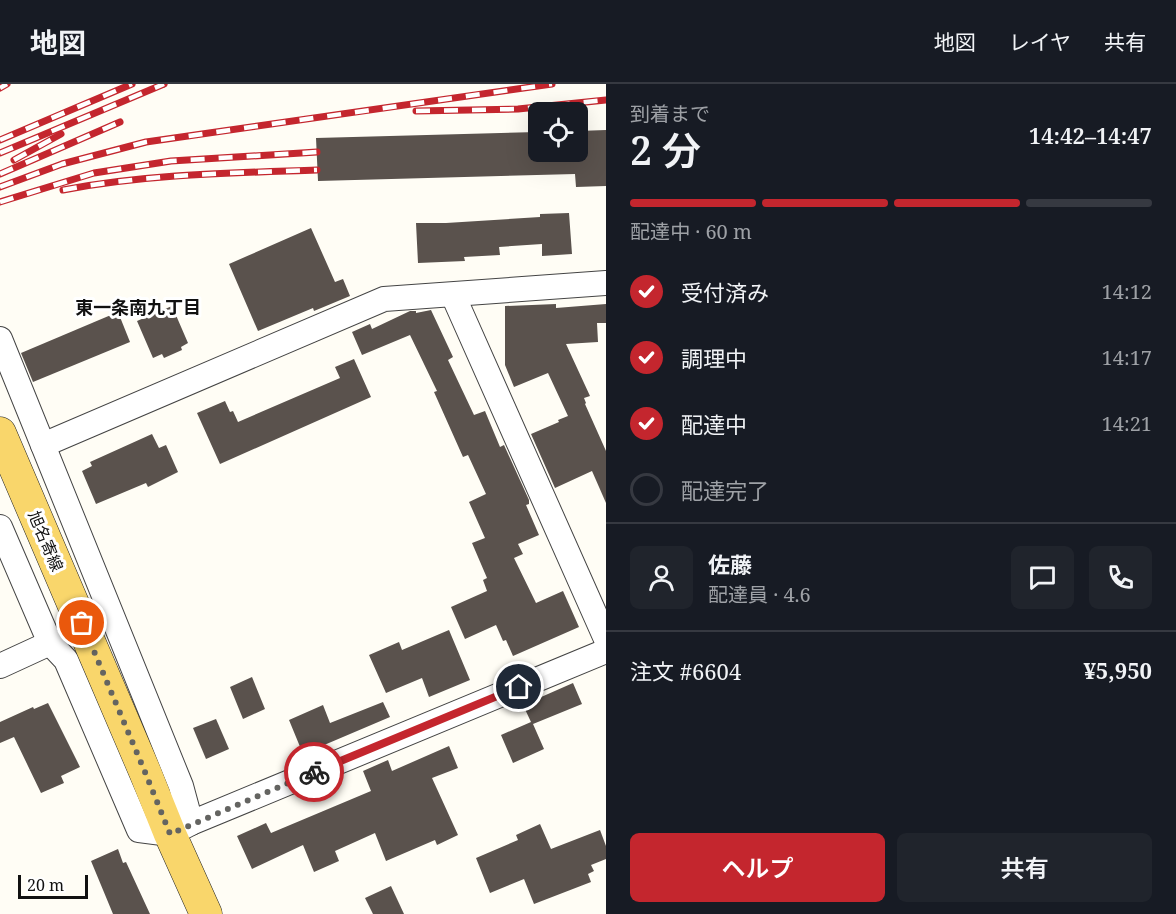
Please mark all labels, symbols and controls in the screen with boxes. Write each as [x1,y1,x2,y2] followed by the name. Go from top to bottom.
[30,23,86,61] text: 地図
[934,28,976,56] text: 地図
[1009,28,1071,56] text: レイヤ
[1104,28,1146,56] text: 共有
[630,100,710,127] text: 到着まで
[528,102,588,162] map controls
[528,102,588,162] button: locate
[1029,120,1152,150] text: 14:42–14:47
[630,123,701,176] text: 2 分
[630,218,752,245] text: 配達中 · 60 m
[630,275,663,308] icon: check
[681,277,769,307] text: 受付済み
[1102,278,1152,305] text: 14:12
[75,295,201,319] district label: 東一条南九丁目
[630,341,663,374] icon: check
[681,343,747,373] text: 調理中
[1102,344,1152,371] text: 14:17
[630,407,663,440] icon: check
[681,409,747,439] text: 配達中
[1102,410,1152,437] text: 14:21
[681,475,769,505] text: 配達完了
[23,507,69,575] street label: 旭名寄線
[630,546,693,609] button: person
[1011,546,1074,609] button: chat
[1089,546,1152,609] button: phone
[708,549,752,579] text: 佐藤
[708,581,811,608] text: 配達員 · 4.6
[56,597,107,648] pin
[65,606,98,639] icon: bag
[1083,655,1152,685] text: ¥5,950
[630,656,741,686] text: 注文 #6604
[493,661,544,712] pin
[502,670,535,703] icon: home
[284,742,344,802] courier
[298,756,331,789] icon: bike
[630,833,885,902] button: ヘルプ
[897,833,1152,902] button: 共有
[18,872,88,900] scale bar
[27,874,64,896] text: 20 m

